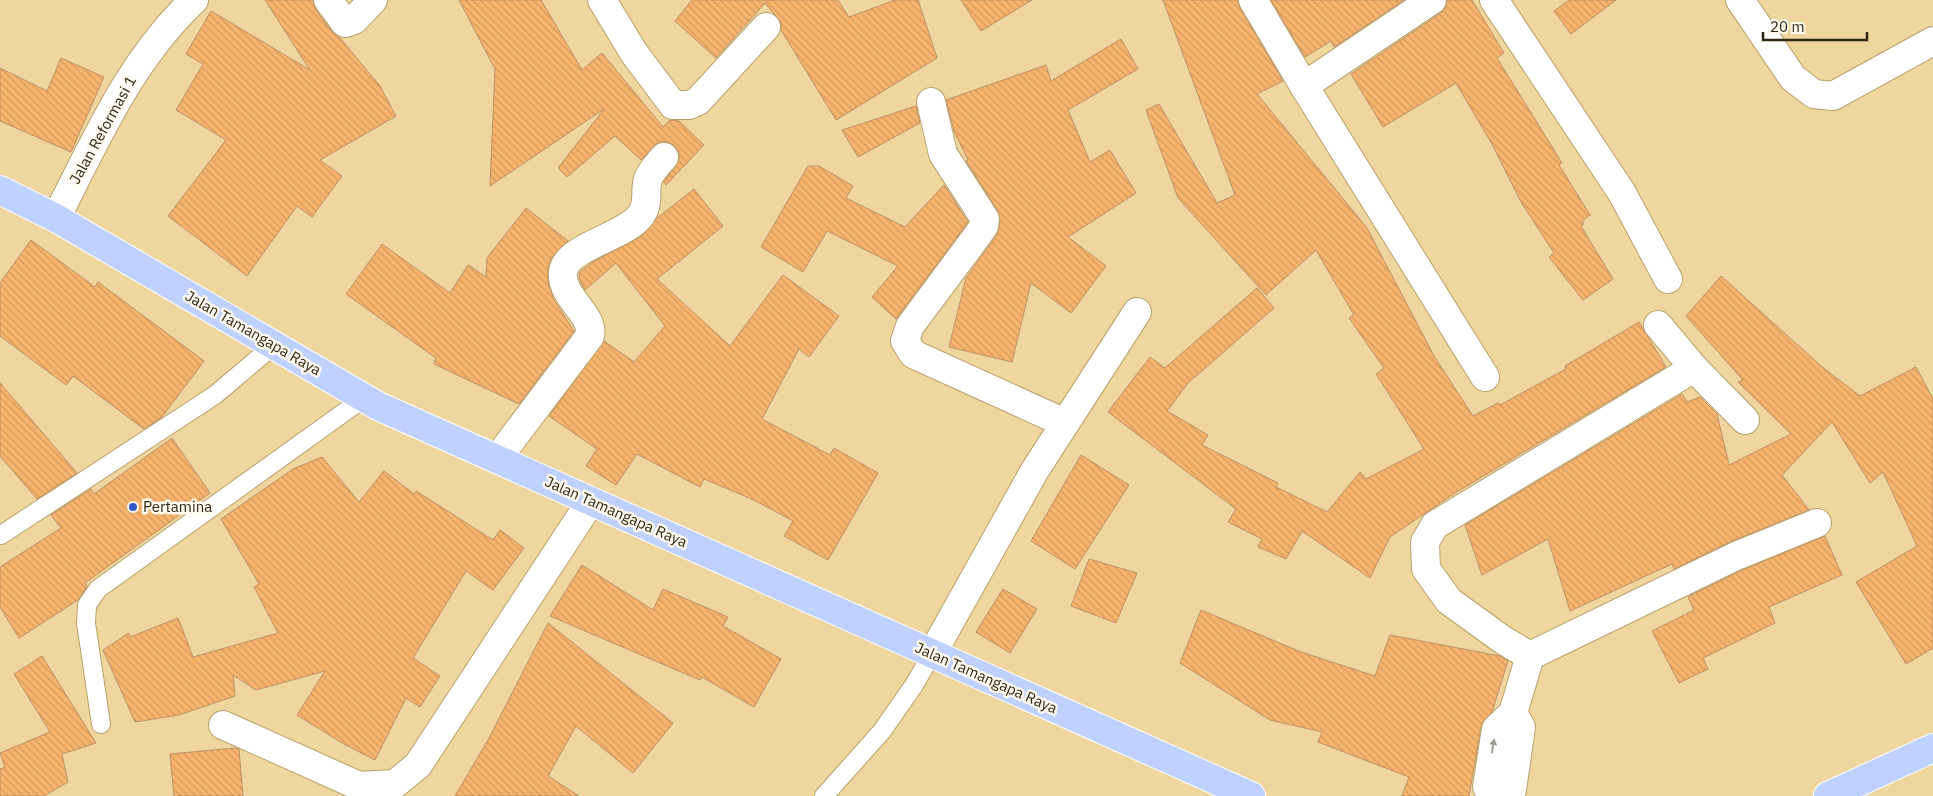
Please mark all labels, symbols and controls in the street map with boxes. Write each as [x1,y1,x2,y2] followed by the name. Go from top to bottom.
[1763,10,1867,42] scale bar
[1770,17,1805,36] text: 20 m
[65,72,140,187] street label: Jalan Reformasi 1
[182,286,325,379] street label: Jalan Tamangapa Raya
[542,472,690,551] street label: Jalan Tamangapa Raya
[143,497,212,516] place label: Pertamina
[127,501,139,513] marker: Pertamina
[912,638,1060,717] street label: Jalan Tamangapa Raya
[1490,738,1498,754] one-way arrow

